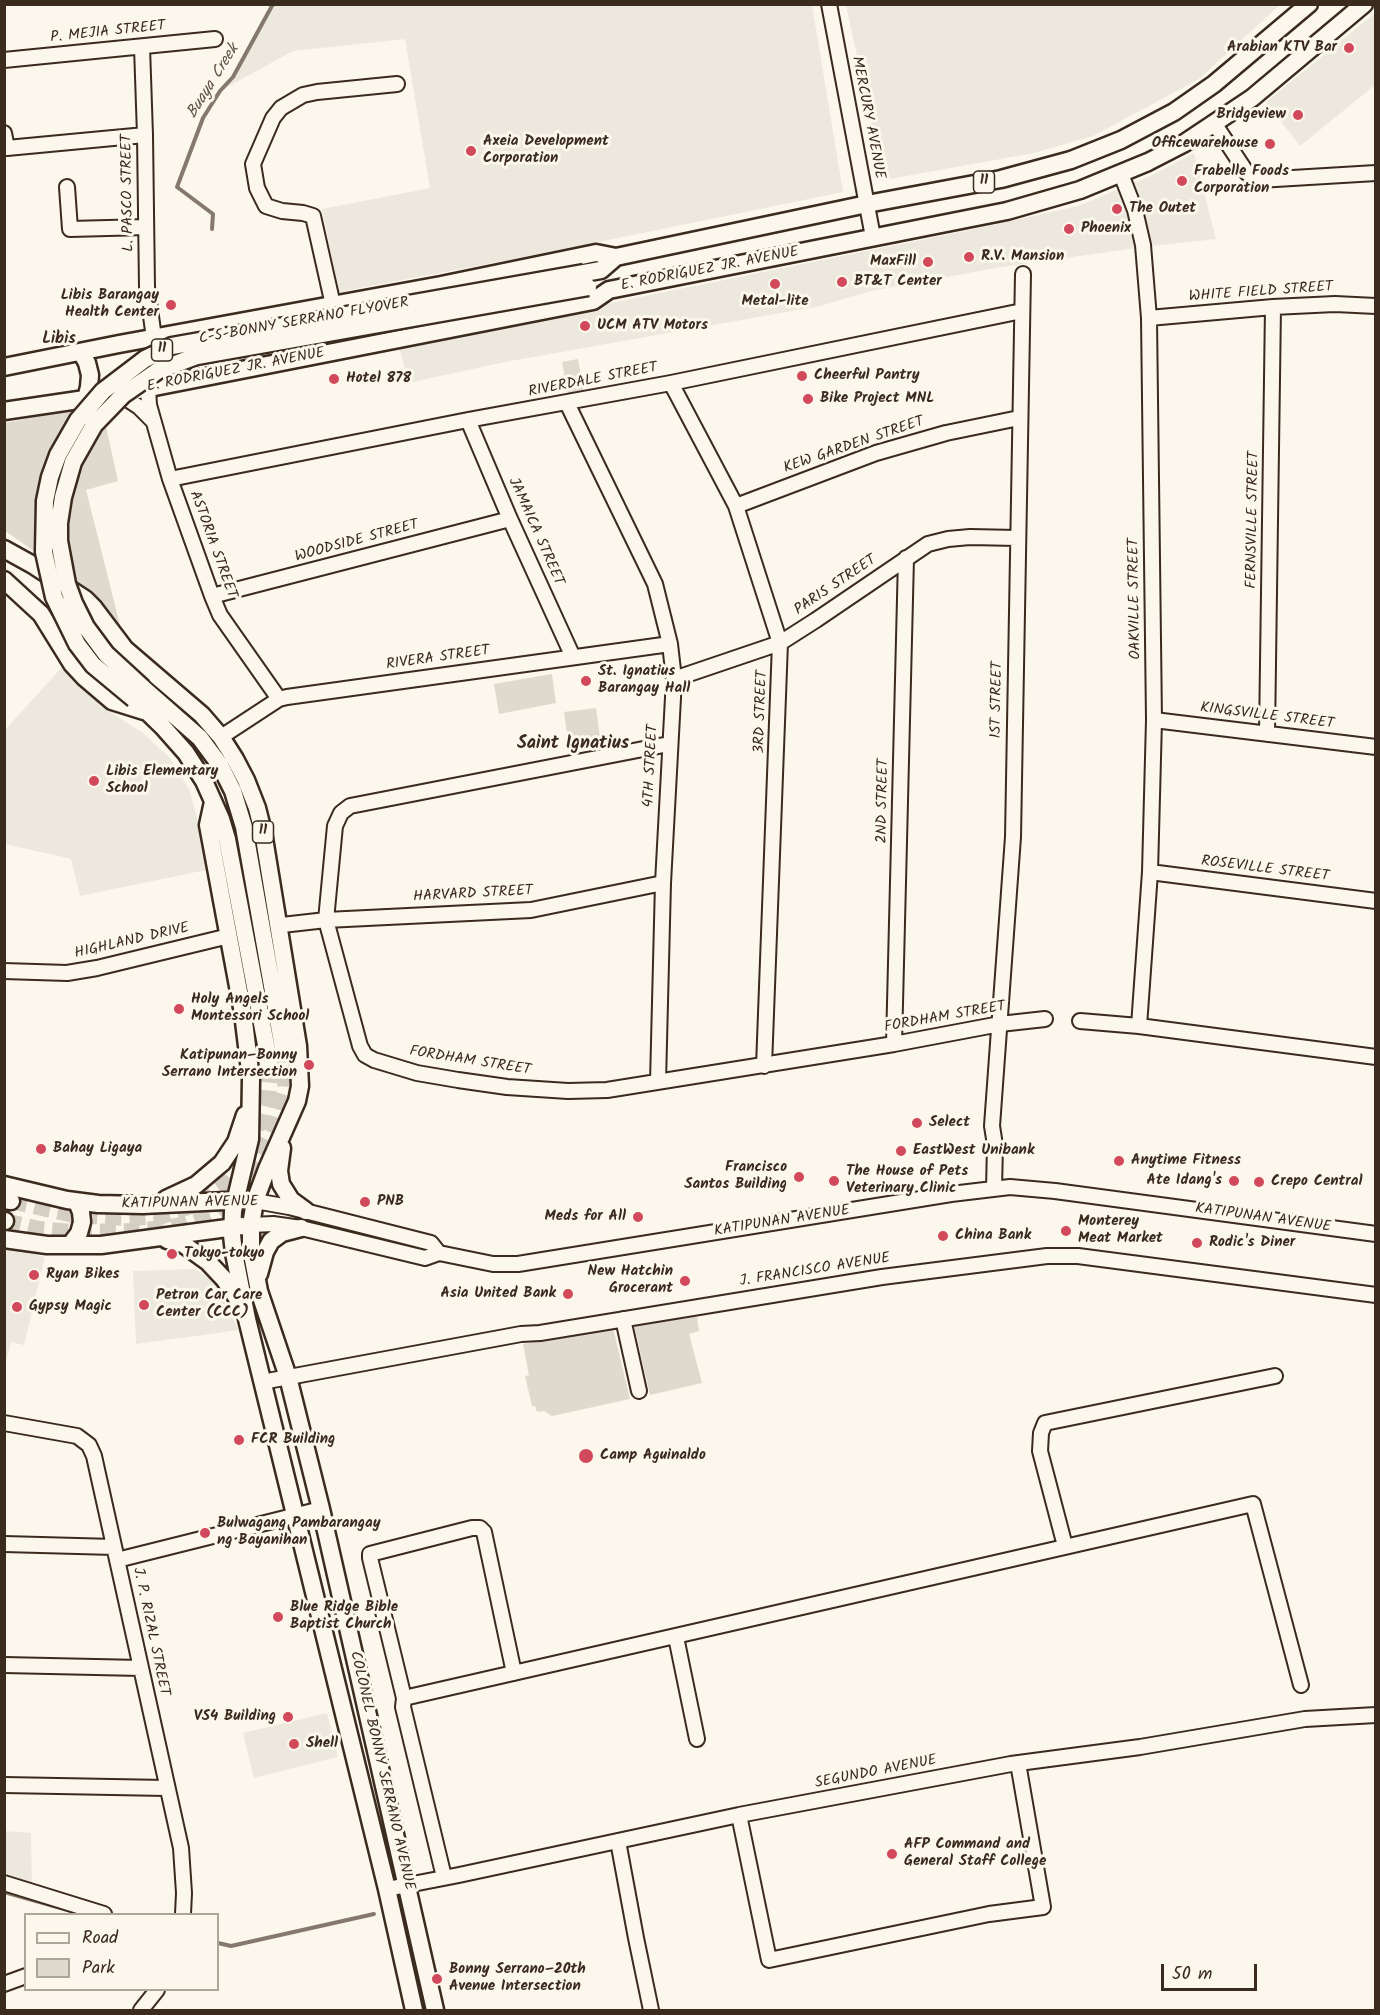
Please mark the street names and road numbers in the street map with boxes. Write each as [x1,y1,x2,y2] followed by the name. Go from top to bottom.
[50,18,166,48] street label: P. MEJIA STREET
[846,55,888,181] street label: MERCURY AVENUE
[119,134,139,252] street label: L. PASCO STREET
[974,171,994,193] road number: 11
[620,244,800,296] street label: E. RODRIGUEZ JR. AVENUE
[1188,279,1334,307] street label: WHITE FIELD STREET
[198,295,410,349] street label: C-5-BONNY SERRANO FLYOVER
[152,339,172,361] road number: 11
[146,345,326,397] street label: E. RODRIGUEZ JR. AVENUE
[527,360,659,402] street label: RIVERDALE STREET
[781,414,927,478] street label: KEW GARDEN STREET
[1244,451,1264,589] street label: FERNSVILLE STREET
[503,475,567,589] street label: JAMAICA STREET
[184,489,240,601] street label: ASTORIA STREET
[293,517,421,567] street label: WOODSIDE STREET
[1126,538,1146,660] street label: OAKVILLE STREET
[792,552,880,620] street label: PARIS STREET
[385,643,491,675] street label: RIVERA STREET
[988,661,1008,739] street label: 1ST STREET
[752,670,772,754] street label: 3RD STREET
[1199,700,1335,734] street label: KINGSVILLE STREET
[641,724,663,808] street label: 4TH STREET
[874,758,894,844] street label: 2ND STREET
[252,821,274,843] road number: 11
[1200,853,1330,887] street label: ROSEVILLE STREET
[413,883,533,907] street label: HARVARD STREET
[73,920,191,964] street label: HIGHLAND DRIVE
[883,998,1007,1038] street label: FORDHAM STREET
[408,1044,532,1080] street label: FORDHAM STREET
[121,1194,259,1214] street label: KATIPUNAN AVENUE
[1194,1201,1332,1237] street label: KATIPUNAN AVENUE
[713,1202,851,1242] street label: KATIPUNAN AVENUE
[739,1250,891,1292] street label: J. FRANCISCO AVENUE
[128,1566,172,1698] street label: J. P. RIZAL STREET
[345,1650,417,1892] street label: COLONEL BONNY SERRANO AVENUE
[814,1752,938,1794] street label: SEGUNDO AVENUE

